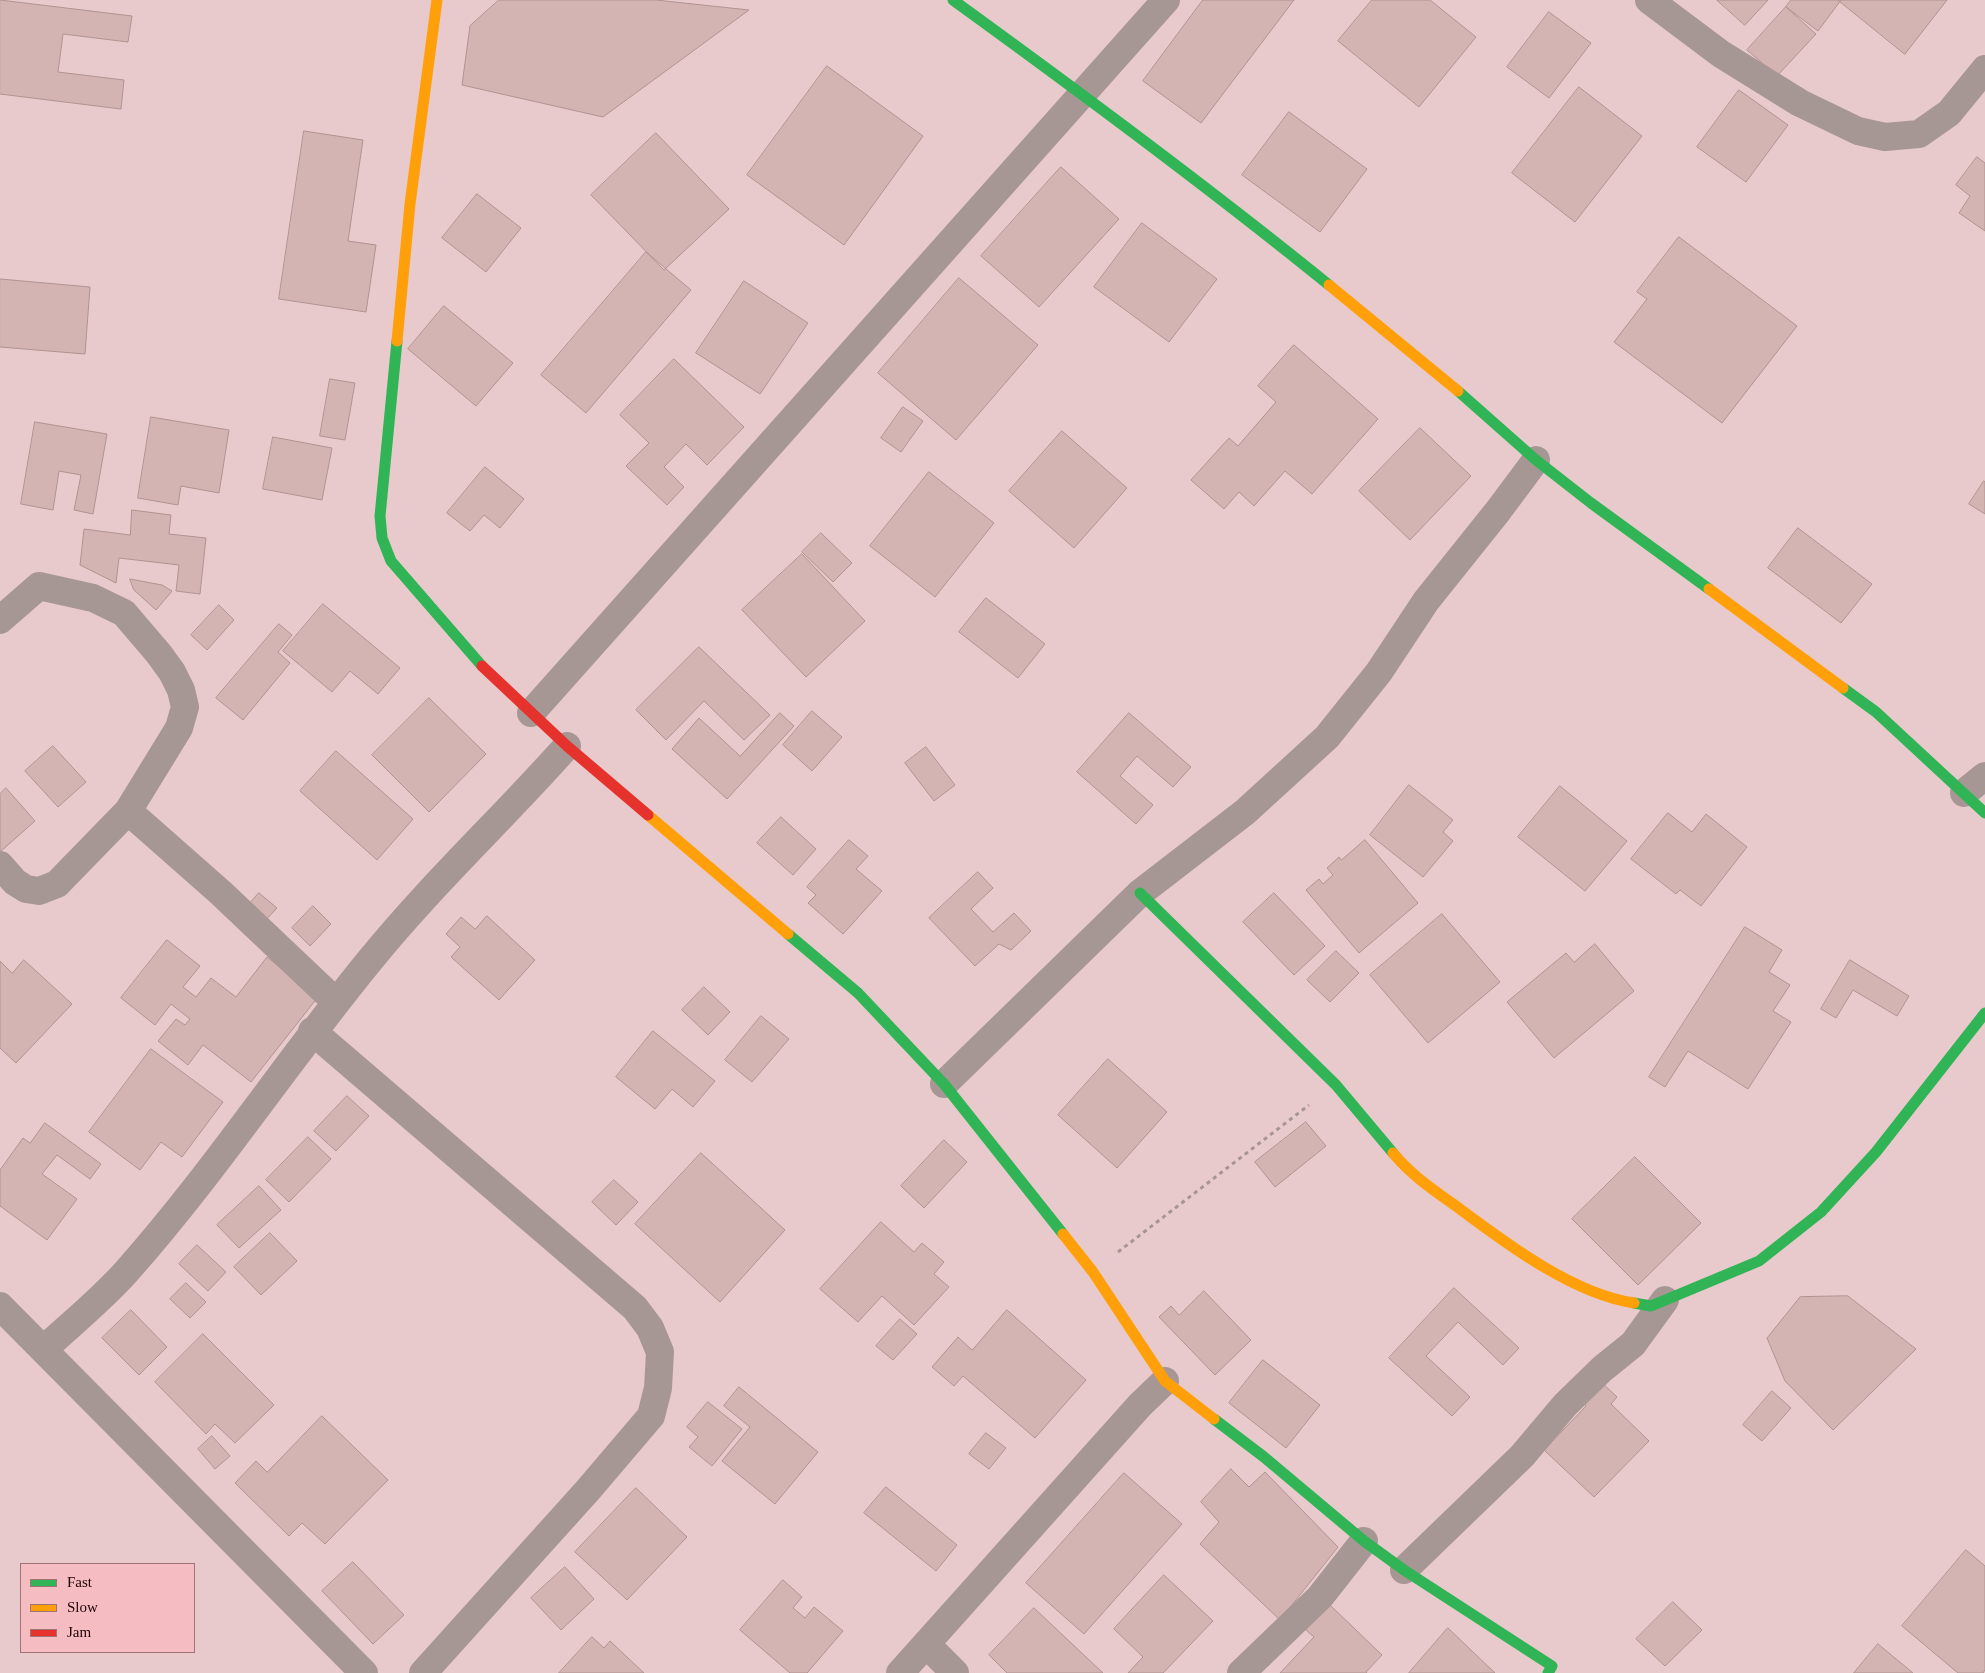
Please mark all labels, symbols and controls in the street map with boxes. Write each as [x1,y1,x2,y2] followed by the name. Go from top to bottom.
[20,1563,195,1653] legend
[67,1574,92,1590] text: Fast
[67,1599,98,1615] text: Slow
[67,1624,91,1640] text: Jam

